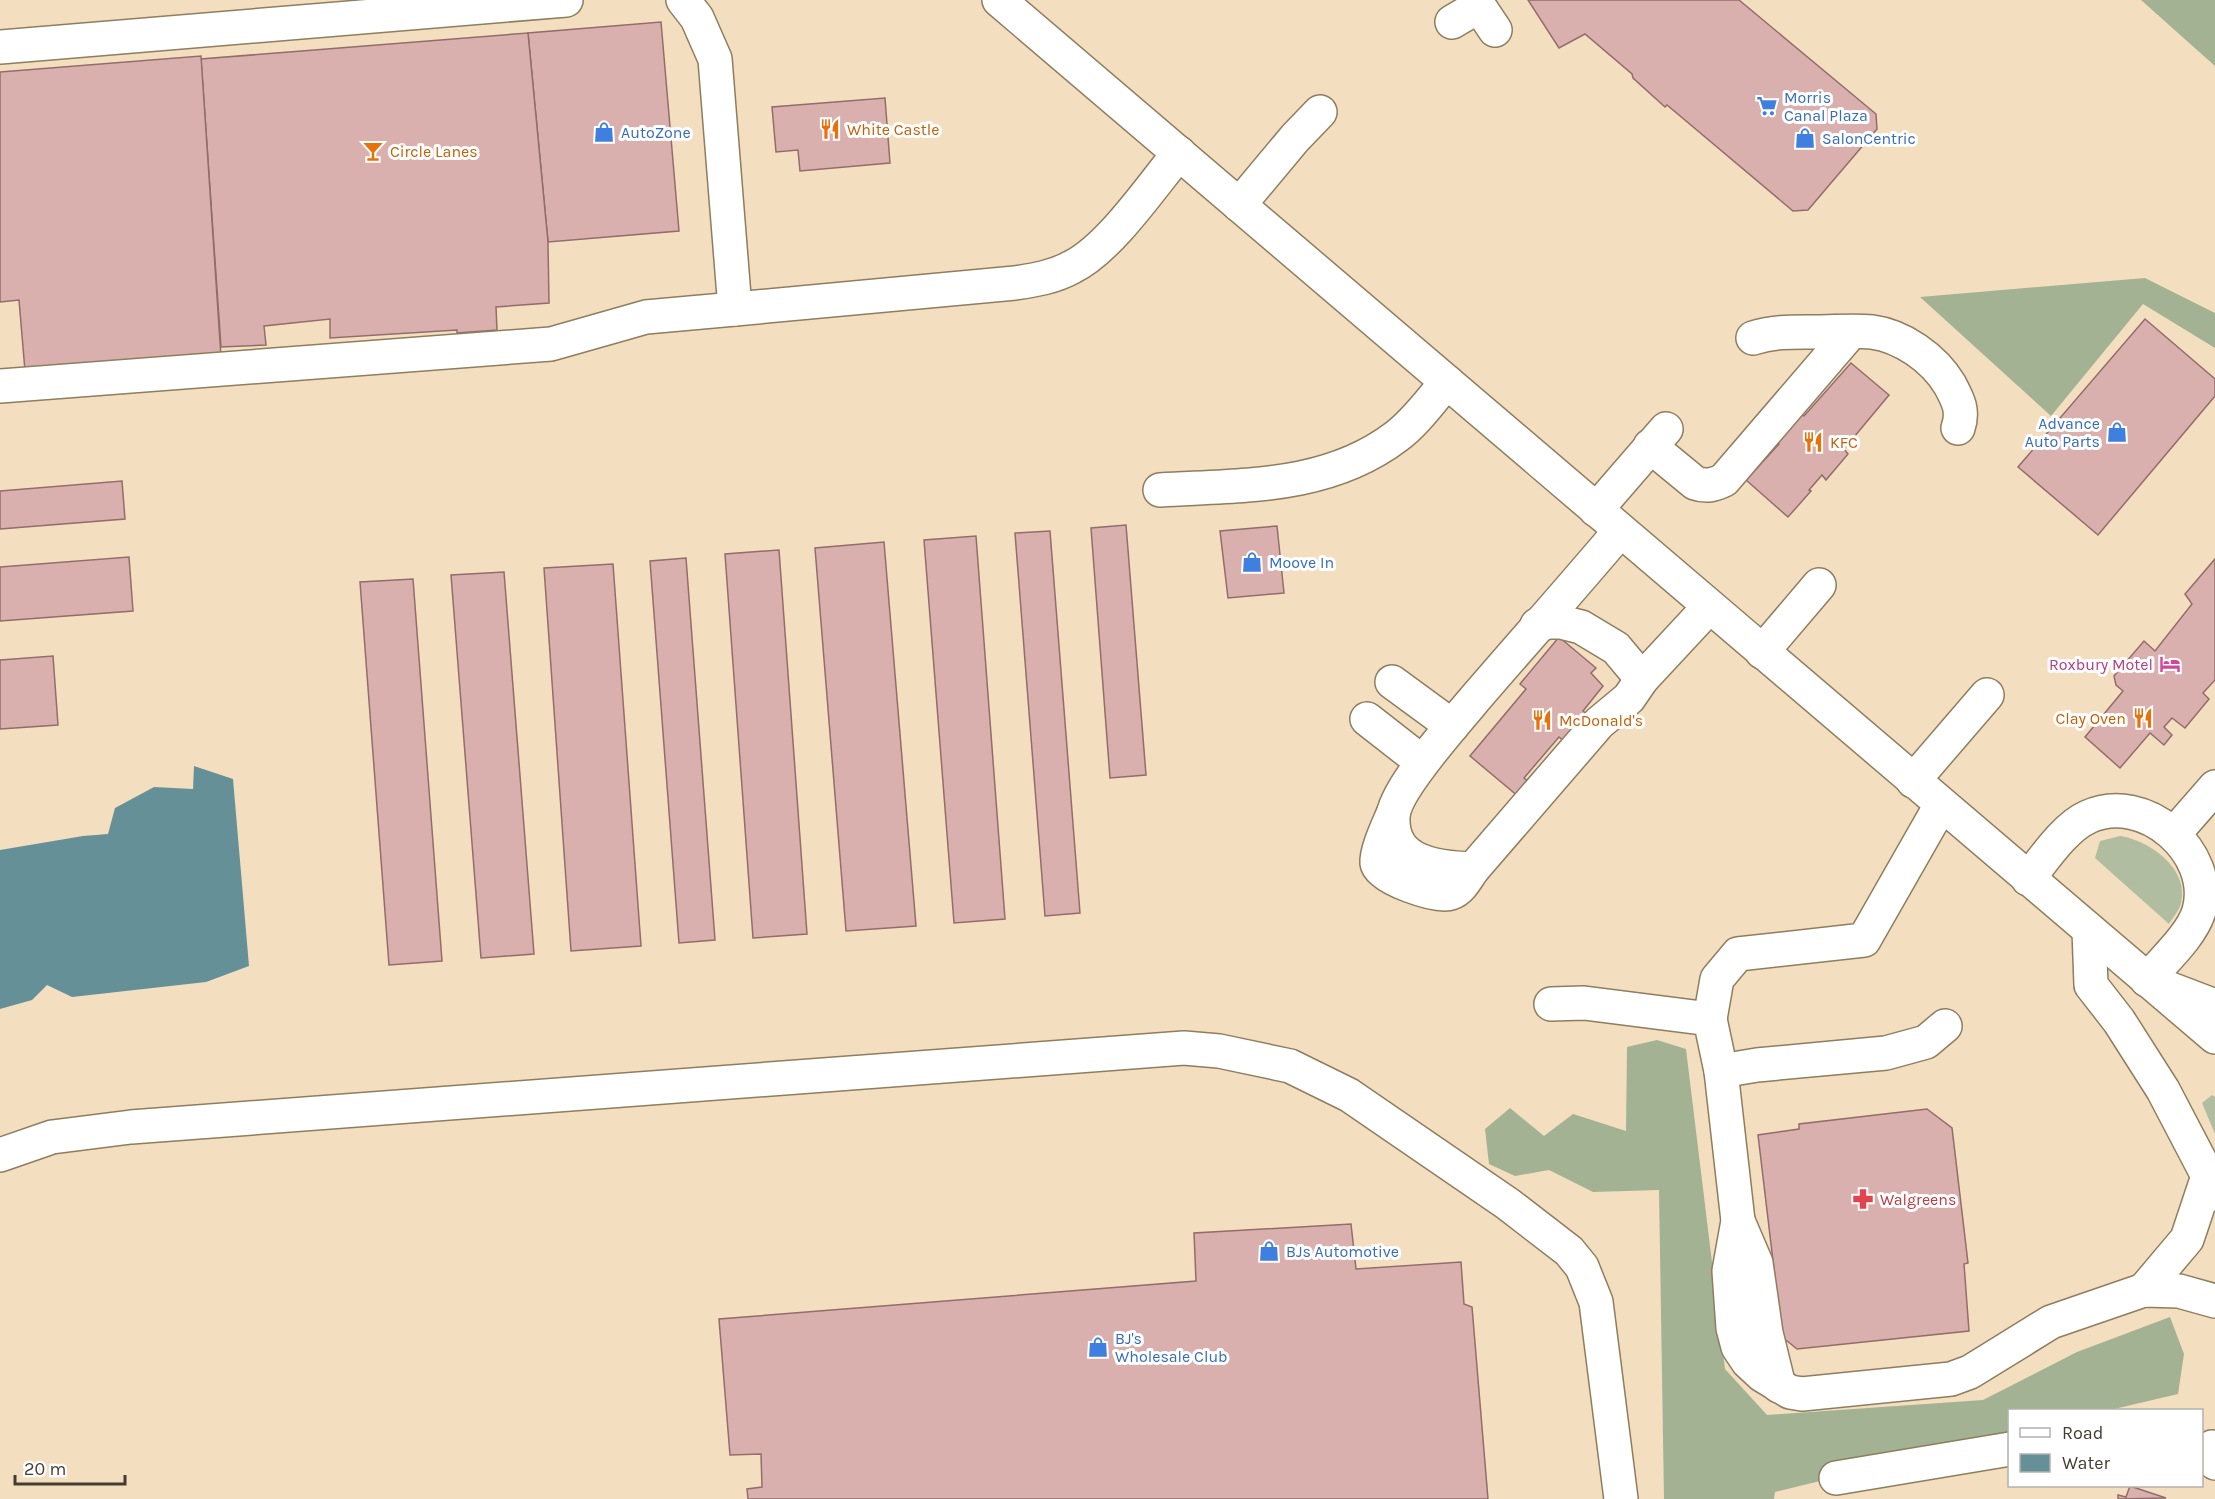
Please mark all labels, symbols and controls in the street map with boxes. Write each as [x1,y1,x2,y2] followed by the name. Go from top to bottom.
[1784,88,1868,125] place label: Morris Canal Plaza
[1755,94,1779,118] supermarket icon: Morris Canal Plaza
[818,117,842,141] restaurant icon: White Castle
[592,120,616,144] shop icon: AutoZone
[847,120,940,139] place label: White Castle
[621,123,691,142] place label: AutoZone
[1793,126,1817,150] shop icon: SalonCentric
[1822,129,1916,148] place label: SalonCentric
[361,139,385,163] bar icon: Circle Lanes
[390,142,478,161] place label: Circle Lanes
[2025,414,2100,451] place label: Advance Auto Parts
[2105,420,2129,444] shop icon: Advance Auto Parts
[1801,430,1825,454] restaurant icon: KFC
[1830,433,1858,452] place label: KFC
[1240,550,1264,574] shop icon: Moove In
[1269,553,1334,572] place label: Moove In
[2158,652,2182,676] hotel icon: Roxbury Motel
[2049,655,2153,674] place label: Roxbury Motel
[2131,706,2155,730] restaurant icon: Clay Oven
[1530,708,1554,732] restaurant icon: McDonald's
[2055,709,2126,728] place label: Clay Oven
[1559,711,1643,730] place label: McDonald's
[1851,1187,1875,1211] pharmacy icon: Walgreens
[1880,1190,1956,1209] place label: Walgreens
[1257,1239,1281,1263] shop icon: BJs Automotive
[1286,1242,1399,1261] place label: BJs Automotive
[1115,1329,1228,1366] place label: BJ's Wholesale Club
[1086,1335,1110,1359] shop icon: BJ's Wholesale Club
[2008,1409,2203,1487] legend
[2062,1422,2103,1444] text: Road
[15,1448,124,1486] scale bar
[2062,1452,2110,1474] text: Water
[24,1458,66,1480] text: 20 m

